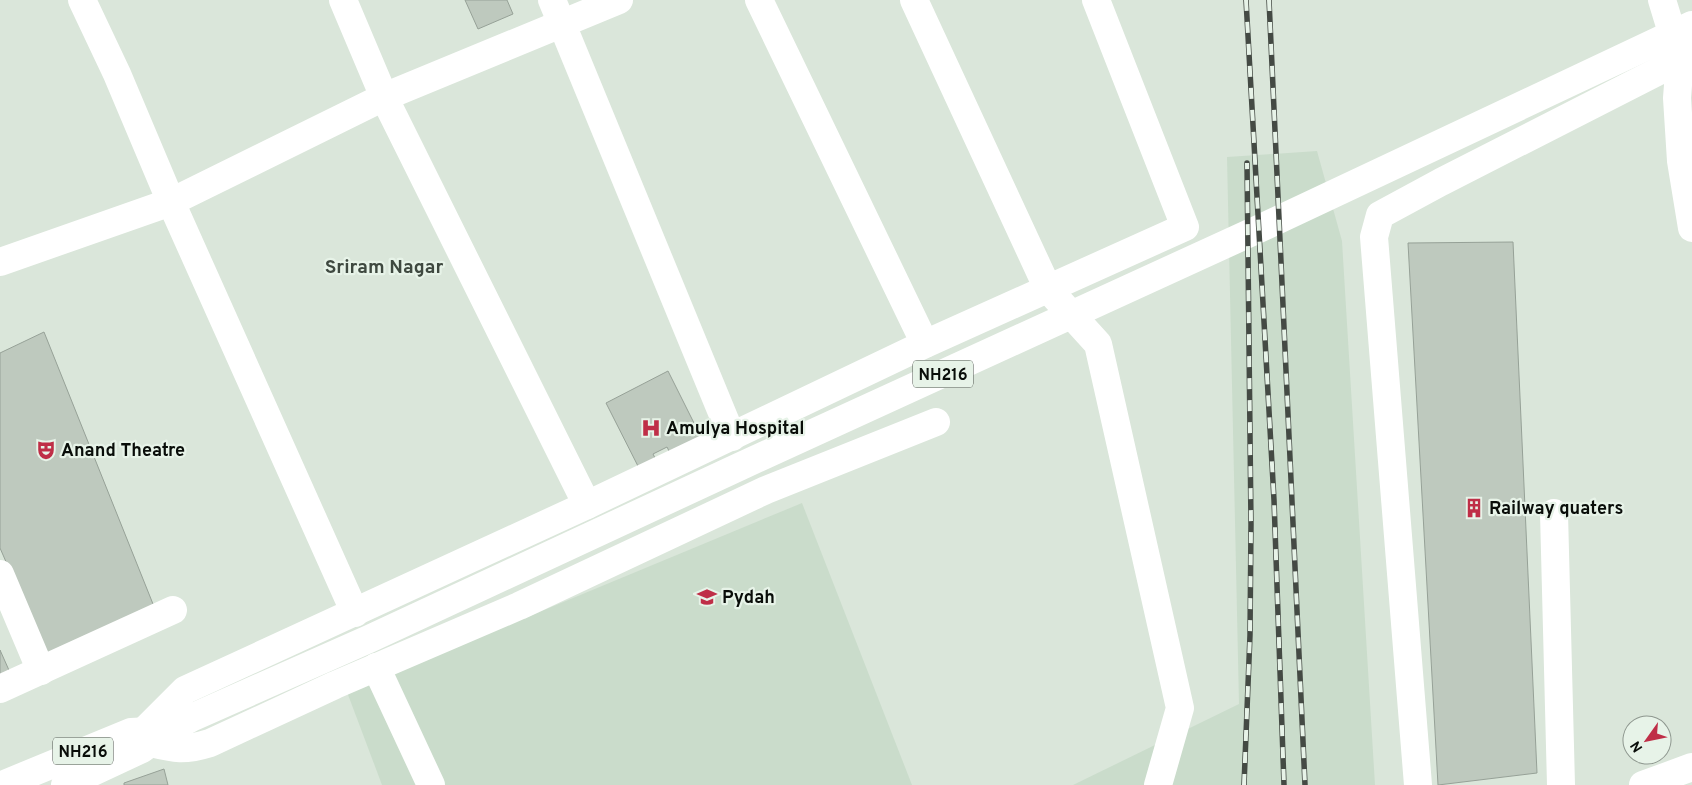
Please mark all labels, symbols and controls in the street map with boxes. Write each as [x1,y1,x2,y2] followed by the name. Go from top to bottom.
[325,256,443,280] district label: Sriram Nagar
[913,360,973,388] road number: NH216
[640,417,662,439] hospital icon: Amulya Hospital
[666,418,805,441] place label: Amulya Hospital
[35,439,57,461] theatre icon: Anand Theatre
[61,440,185,463] place label: Anand Theatre
[1463,497,1485,519] building icon: Railway quaters
[1489,498,1623,521] place label: Railway quaters
[696,586,718,608] school or university icon: Pydah
[722,587,775,610] place label: Pydah
[1622,715,1672,765] north arrow
[1627,737,1647,755] text: N
[53,738,113,764] road number: NH216

